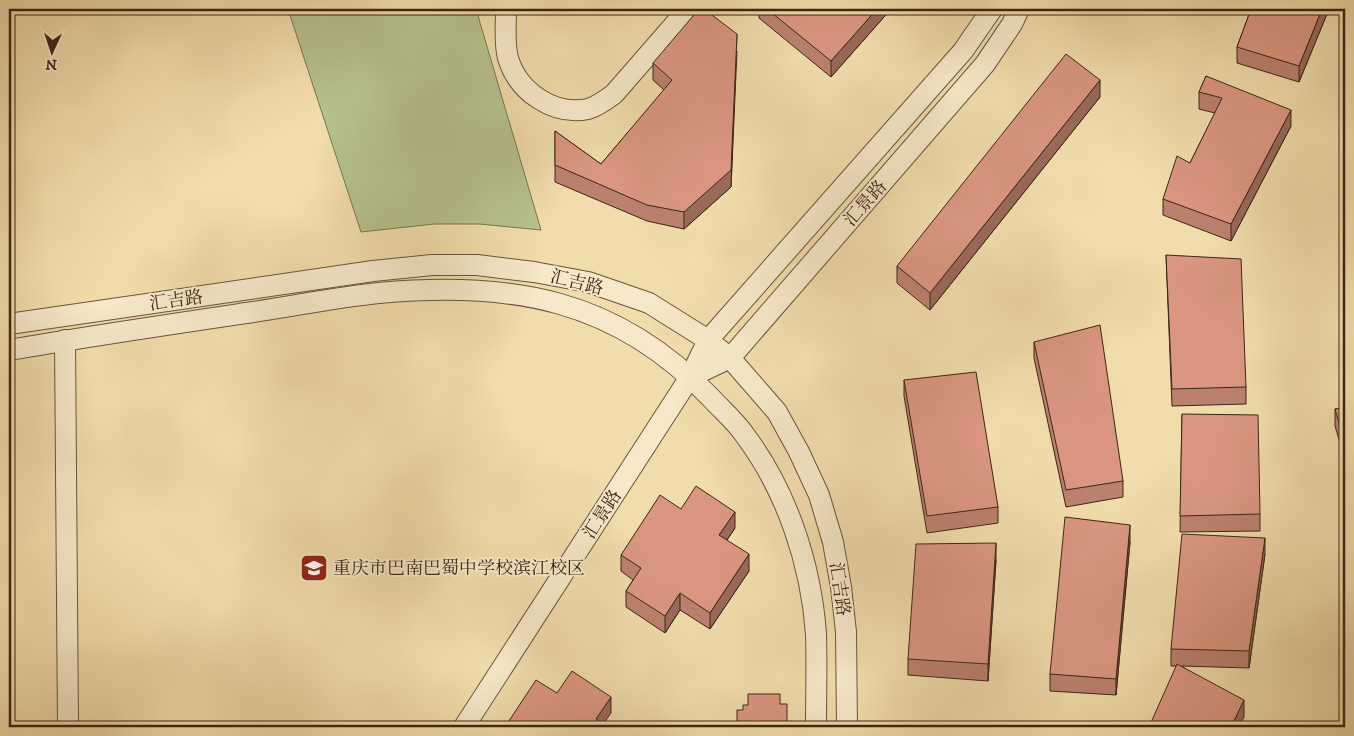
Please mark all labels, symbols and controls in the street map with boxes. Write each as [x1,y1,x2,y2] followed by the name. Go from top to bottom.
[28,28,78,78] north arrow
[45,55,58,73] text: N
[840,176,892,231] street label: 汇景路
[548,266,606,300] street label: 汇吉路
[148,286,204,316] street label: 汇吉路
[579,486,627,543] street label: 汇景路
[299,553,329,583] school or university icon: 重庆市巴南巴蜀中学校滨江校区
[333,558,585,580] place label: 重庆市巴南巴蜀中学校滨江校区
[824,561,854,617] street label: 汇吉路

